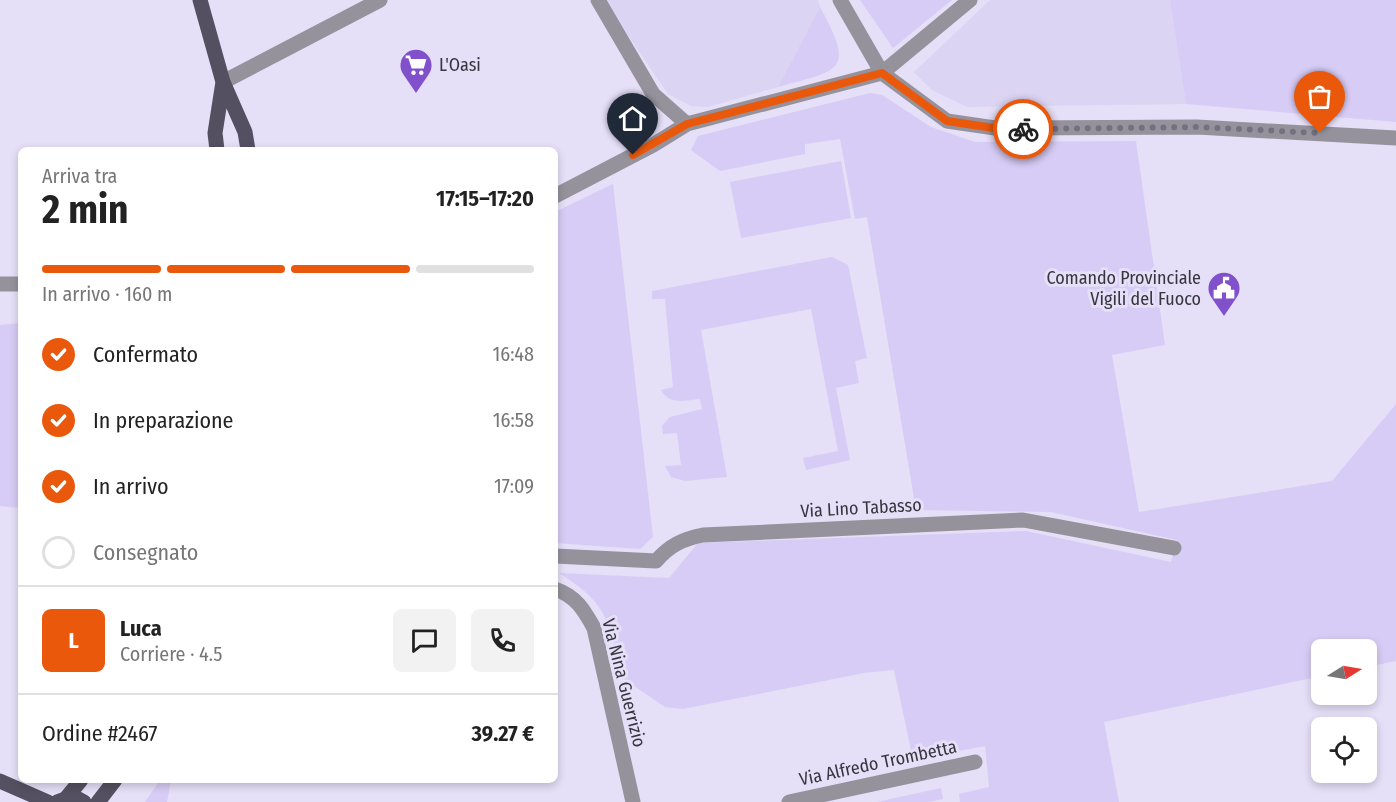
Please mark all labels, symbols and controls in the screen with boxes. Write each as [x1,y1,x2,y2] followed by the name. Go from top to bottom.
[398,47,434,94] supermarket icon: L'Oasi
[439,54,481,76] place label: L'Oasi
[1294,71,1345,133] pin
[1303,80,1336,113] icon: bag
[607,93,658,155] pin
[993,99,1053,159] courier
[616,102,649,135] icon: home
[1007,113,1040,146] icon: bike
[42,164,117,188] text: Arriva tra
[436,185,534,212] text: 17:15–17:20
[42,187,128,233] text: 2 min
[1047,267,1201,310] place label: Comando Provinciale Vigili del Fuoco
[1206,270,1242,317] public building icon: Comando Provinciale Vigili del Fuoco
[42,282,172,306] text: In arrivo · 160 m
[42,338,75,371] icon: check
[93,341,198,368] text: Confermato
[492,342,534,366] text: 16:48
[42,404,75,437] icon: check
[93,407,234,434] text: In preparazione
[493,408,534,432] text: 16:58
[42,470,75,503] icon: check
[93,473,168,500] text: In arrivo
[494,474,534,498] text: 17:09
[800,494,922,522] street label: Via Lino Tabasso
[93,539,198,566] text: Consegnato
[393,609,456,672] button: chat
[471,609,534,672] button: phone
[120,615,162,642] text: Luca
[597,616,651,750] street label: Via Nina Guerrizio
[68,627,79,654] text: L
[1311,639,1377,705] north arrow
[1311,639,1377,783] map controls
[120,642,222,666] text: Corriere · 4.5
[1311,717,1377,783] button: locate
[42,720,157,747] text: Ordine #2467
[472,720,534,747] text: 39.27 €
[797,736,959,790] street label: Via Alfredo Trombetta

